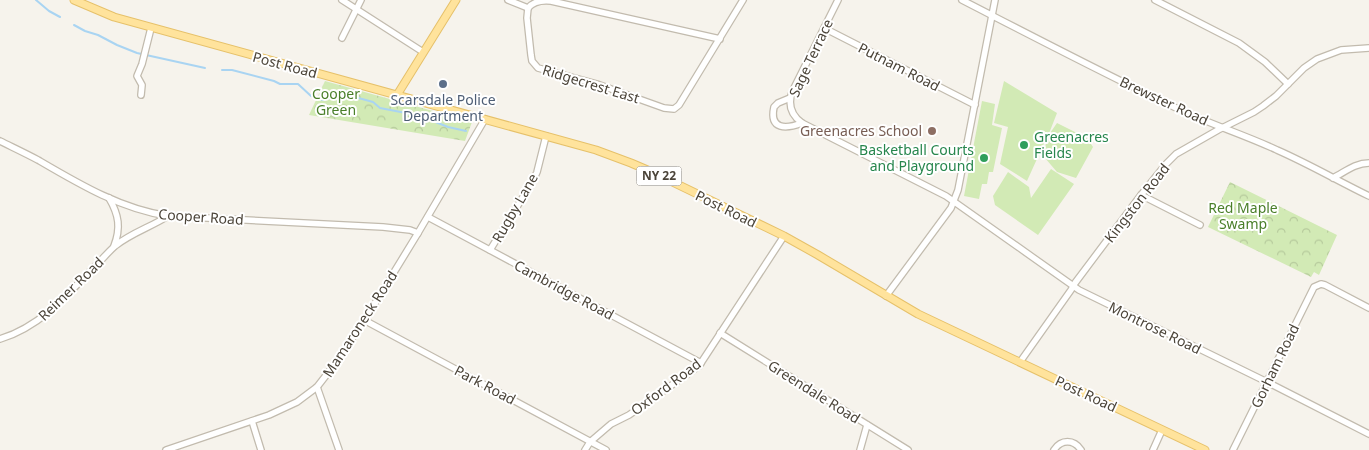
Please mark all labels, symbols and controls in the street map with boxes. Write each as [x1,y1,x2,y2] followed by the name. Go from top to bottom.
[784,16,837,100] street label: Sage Terrace
[855,38,943,95] street label: Putnam Road
[251,47,319,82] street label: Post Road
[540,60,642,107] street label: Ridgecrest East
[1117,72,1212,129] street label: Brewster Road
[437,78,449,90] marker: Scarsdale Police Department
[312,84,360,119] park label: Cooper Green
[390,90,496,125] place label: Scarsdale Police Department
[800,121,922,140] place label: Greenacres School
[926,125,938,137] marker: Greenacres School
[1034,127,1109,162] place label: Greenacres Fields
[1018,139,1030,151] marker: Greenacres Fields
[859,140,974,175] place label: Basketball Courts and Playground
[978,152,990,164] marker: Basketball Courts and Playground
[1100,159,1174,246] street label: Kingston Road
[636,167,682,186] road number: NY 22
[487,170,542,246] street label: Rugby Lane
[692,186,760,232] street label: Post Road
[1208,198,1278,233] park label: Red Maple Swamp
[158,204,244,229] street label: Cooper Road
[34,253,108,325] street label: Reimer Road
[511,255,617,324] street label: Cambridge Road
[318,267,401,381] street label: Mamaroneck Road
[1106,297,1205,358] street label: Montrose Road
[1246,321,1303,411] street label: Gorham Road
[627,354,705,419] street label: Oxford Road
[765,356,864,428] street label: Greendale Road
[451,360,519,409] street label: Park Road
[1052,371,1120,416] street label: Post Road

